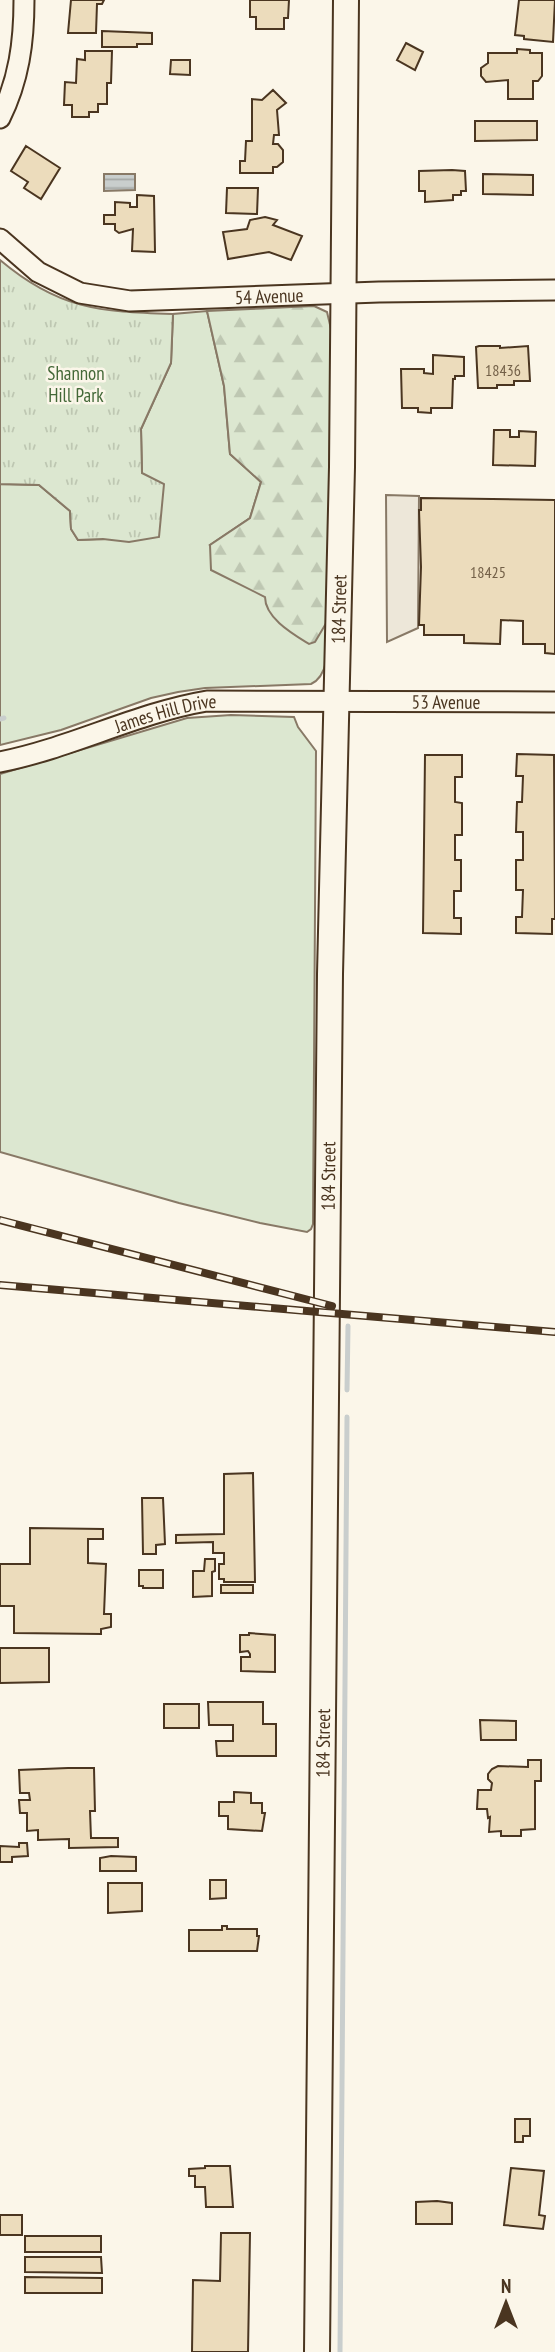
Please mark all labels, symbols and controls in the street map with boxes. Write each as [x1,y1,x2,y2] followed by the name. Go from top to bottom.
[234,283,304,309] street label: 54 Avenue
[485,360,521,380] house number: 18436
[47,361,105,407] park label: Shannon Hill Park
[470,562,506,582] house number: 18425
[326,574,351,644] street label: 184 Street
[110,689,216,738] street label: James Hill Drive
[412,690,481,714] street label: 53 Avenue
[316,1141,340,1211] street label: 184 Street
[310,1708,335,1778] street label: 184 Street
[471,2268,541,2338] north arrow
[501,2274,511,2298] text: N

